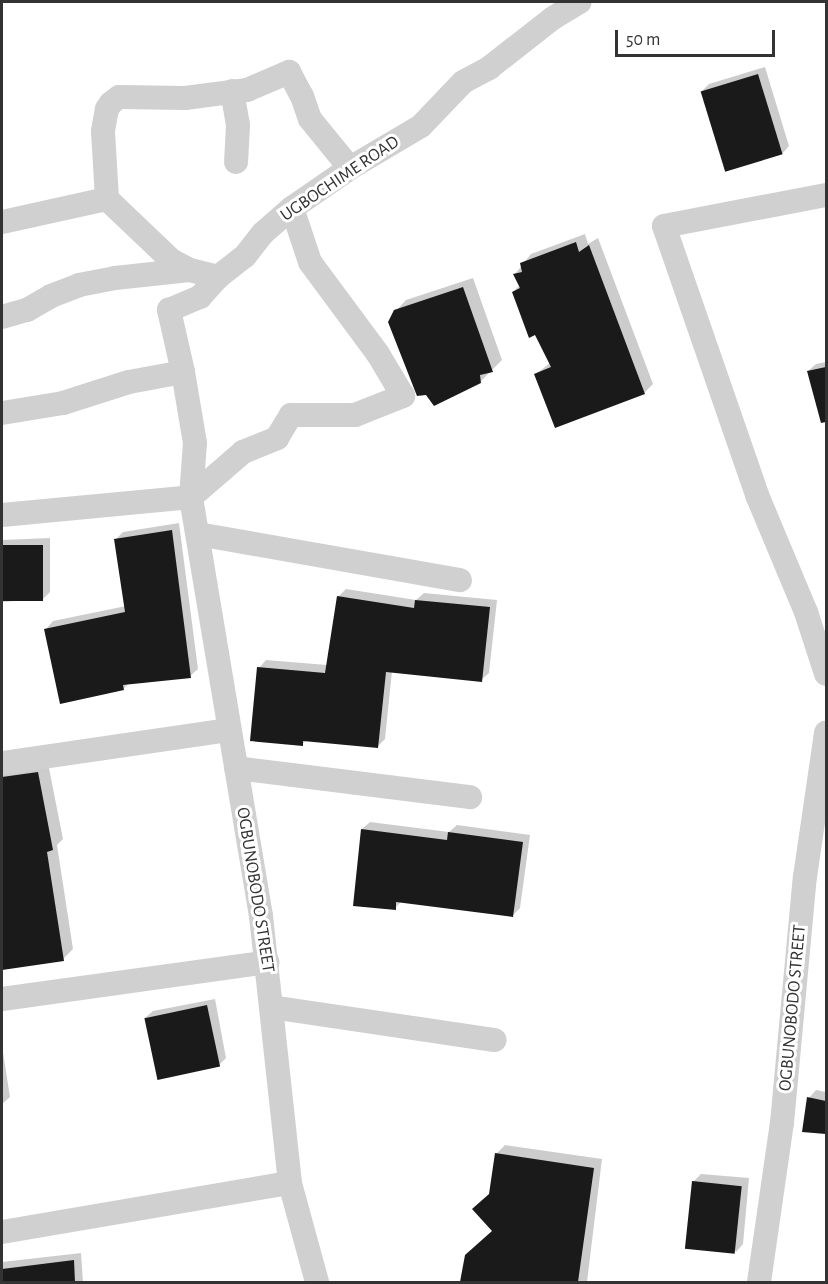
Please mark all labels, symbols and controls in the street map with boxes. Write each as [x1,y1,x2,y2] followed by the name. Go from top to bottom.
[618,18,778,56] scale bar
[626,31,660,49] text: 50 m
[277,131,403,227] street label: UGBOCHIME ROAD
[231,806,279,974] street label: OGBUNOBODO STREET
[775,924,811,1092] street label: OGBUNOBODO STREET

